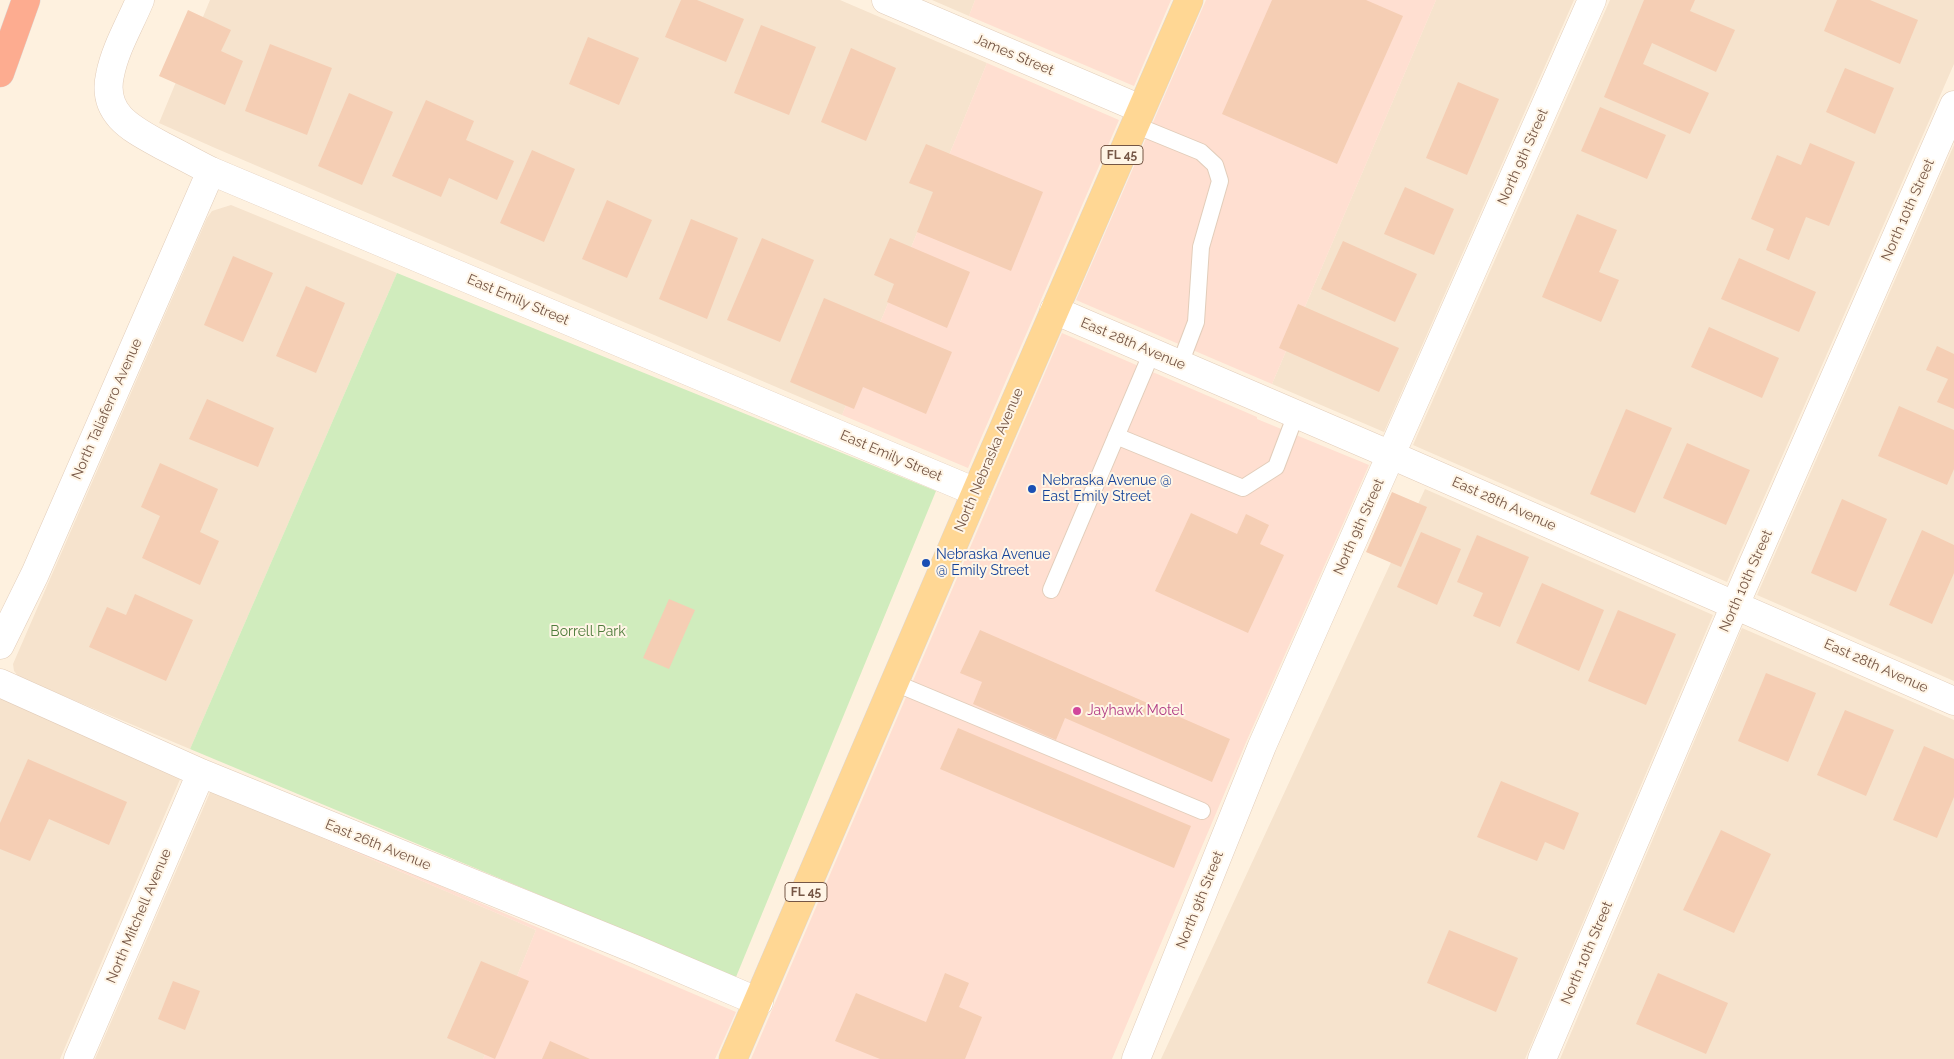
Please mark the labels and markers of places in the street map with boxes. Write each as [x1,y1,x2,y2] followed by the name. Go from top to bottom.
[1042,473,1172,506] place label: Nebraska Avenue @ East Emily Street
[1026,483,1038,495] marker: Nebraska Avenue @ East Emily Street
[936,547,1051,580] place label: Nebraska Avenue @ Emily Street
[920,557,932,569] marker: Nebraska Avenue @ Emily Street
[1087,703,1184,719] place label: Jayhawk Motel
[1071,705,1083,717] marker: Jayhawk Motel

